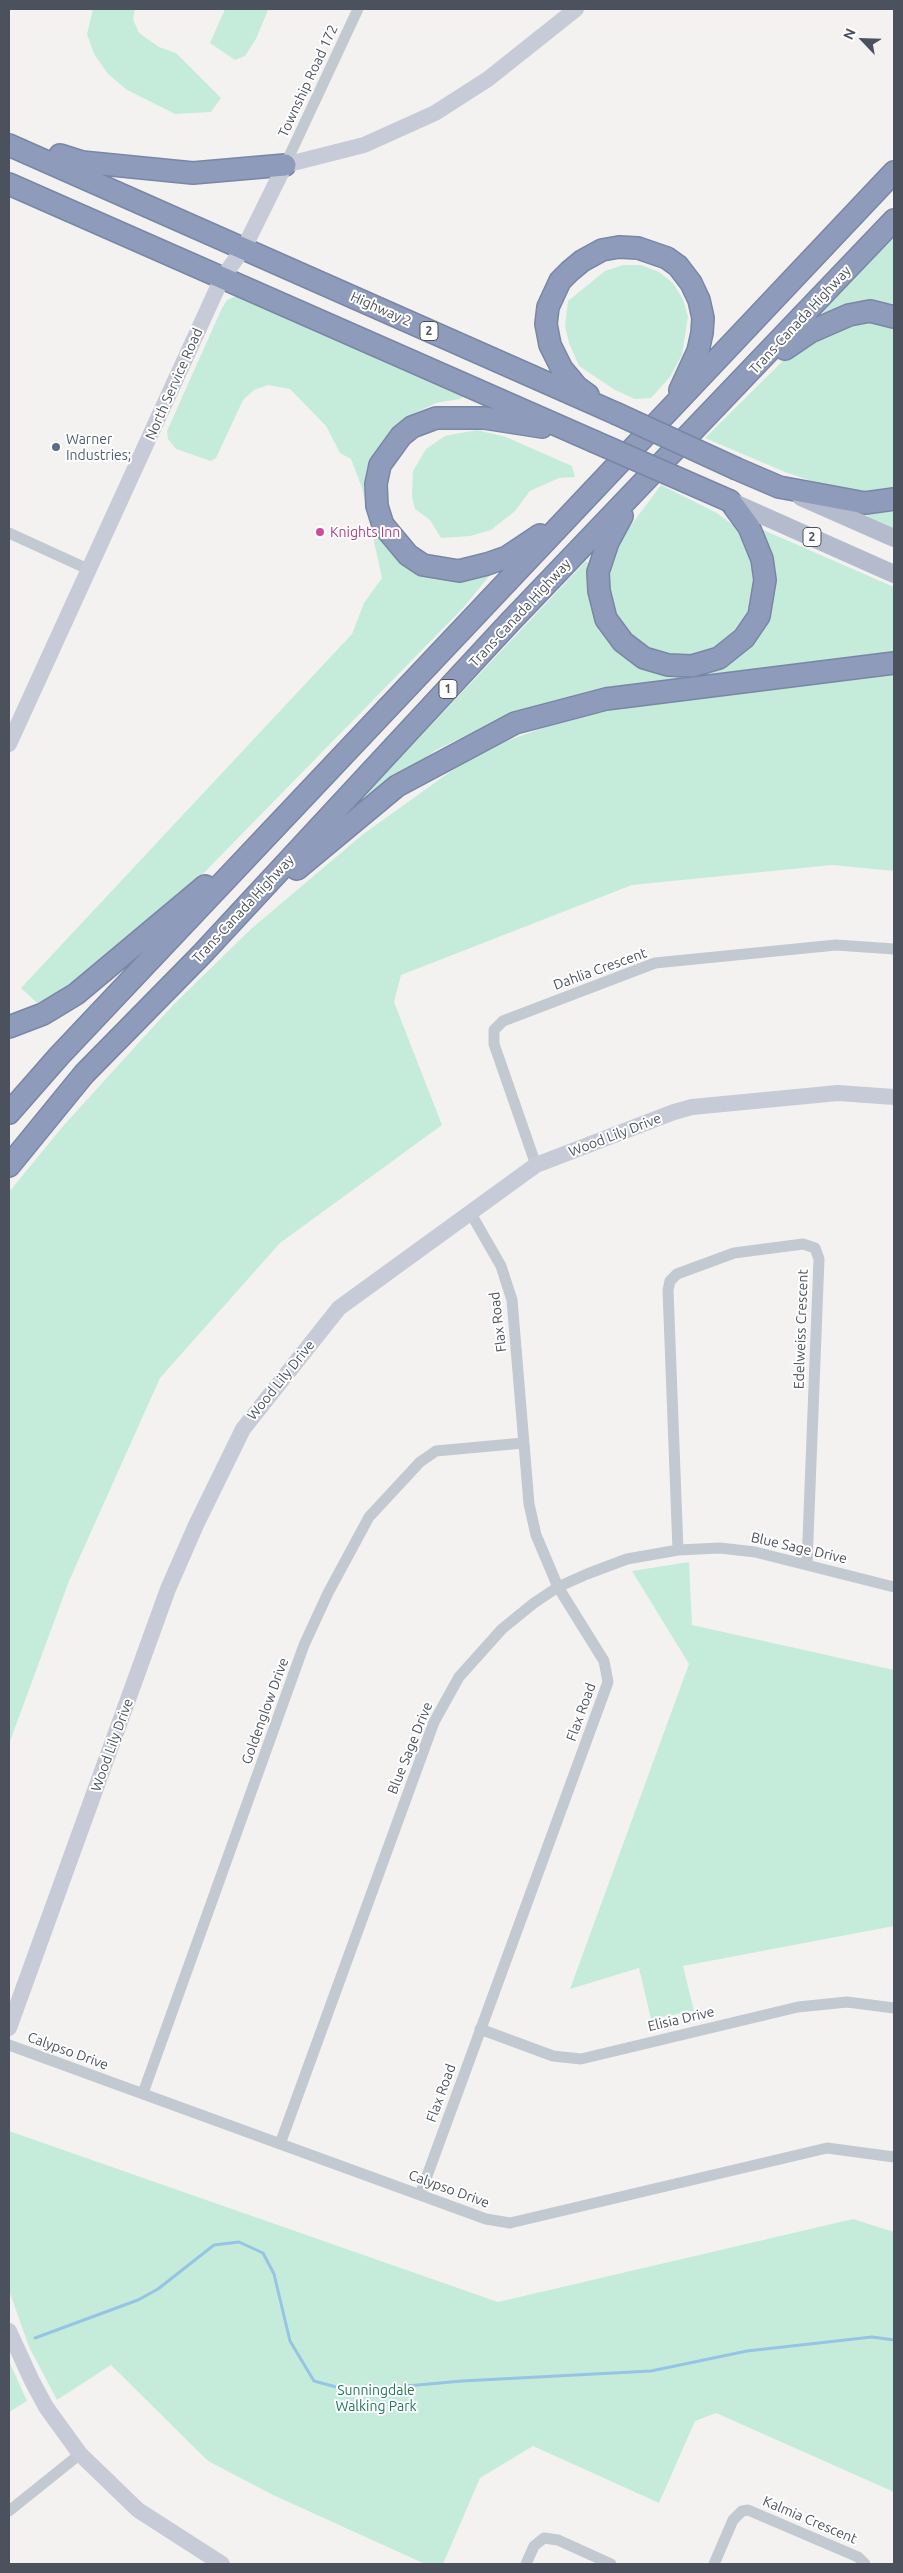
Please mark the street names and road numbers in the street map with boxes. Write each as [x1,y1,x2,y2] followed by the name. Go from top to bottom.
[275,22,341,140] street label: Township Road 172
[746,263,854,377] street label: Trans-Canada Highway
[348,288,414,330] street label: Highway 2
[420,322,438,341] road number: 2
[142,325,206,443] street label: North Service Road
[803,528,821,546] road number: 2
[466,556,574,670] street label: Trans-Canada Highway
[439,680,457,699] road number: 1
[189,852,297,966] street label: Trans-Canada Highway
[551,944,649,994] street label: Dahlia Crescent
[566,1110,664,1160] street label: Wood Lily Drive
[791,1269,811,1389] street label: Edelweiss Crescent
[486,1291,510,1353] street label: Flax Road
[244,1337,318,1423] street label: Wood Lily Drive
[749,1529,849,1567] street label: Blue Sage Drive
[238,1655,292,1767] street label: Goldenglow Drive
[563,1681,599,1743] street label: Flax Road
[87,1696,137,1794] street label: Wood Lily Drive
[384,1699,436,1797] street label: Blue Sage Drive
[646,2003,716,2035] street label: Elisia Drive
[25,2029,111,2073] street label: Calypso Drive
[423,2062,459,2124] street label: Flax Road
[406,2167,492,2211] street label: Calypso Drive
[760,2493,860,2547] street label: Kalmia Crescent

